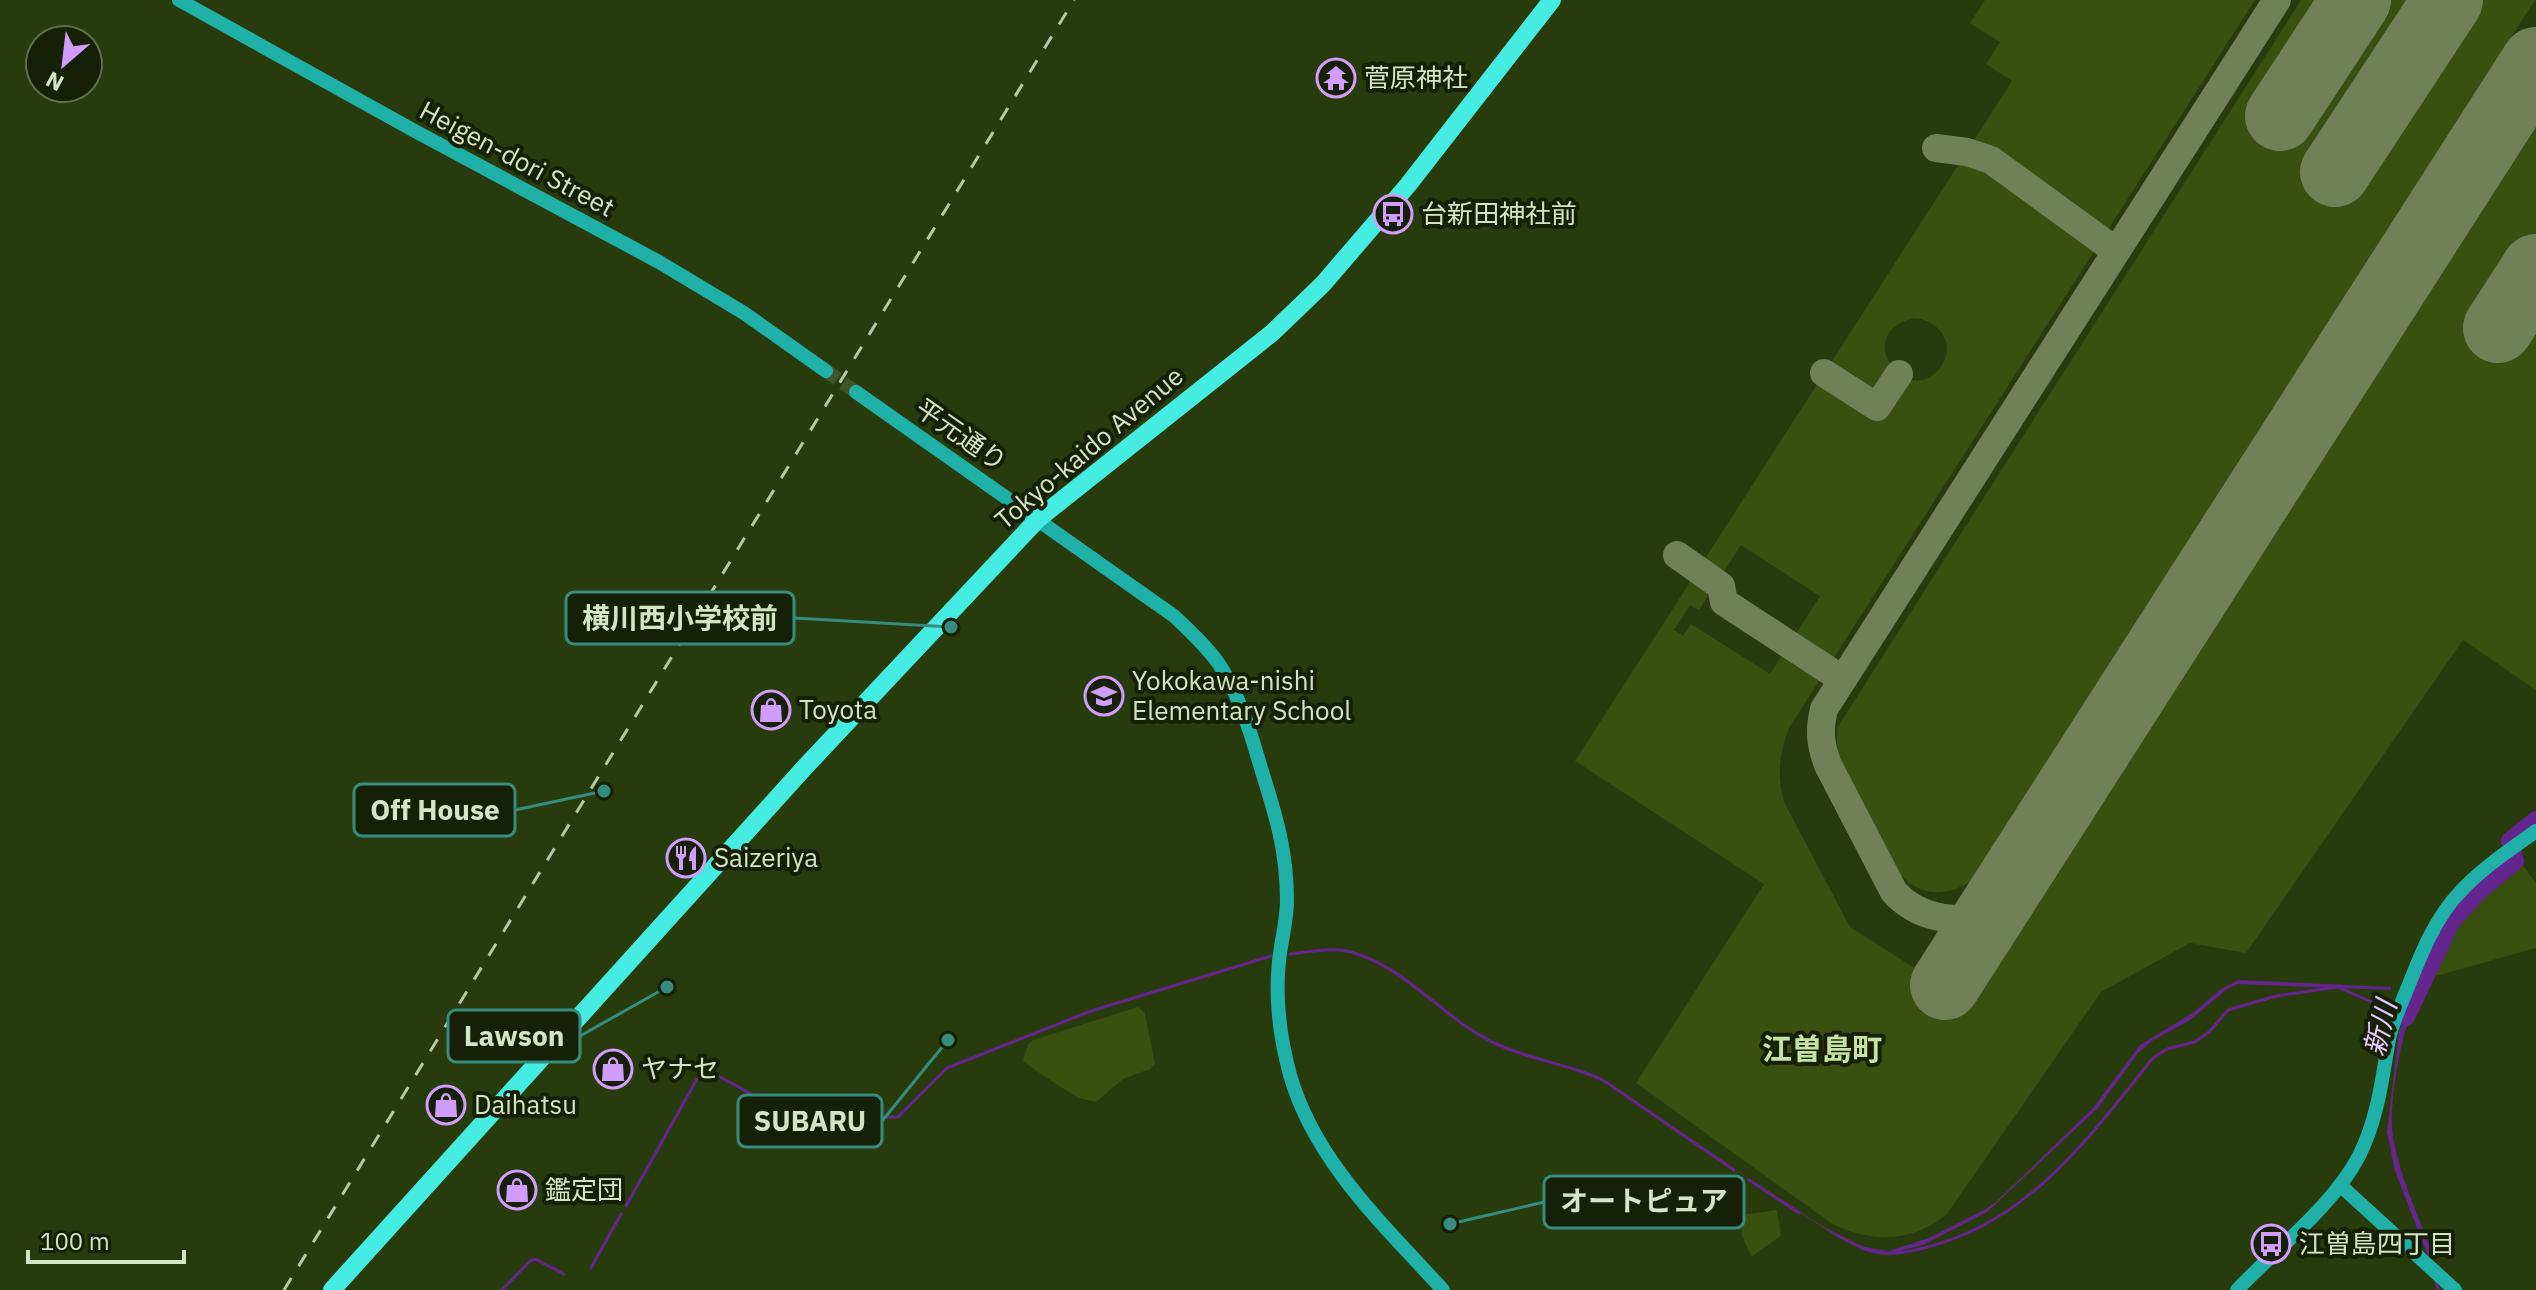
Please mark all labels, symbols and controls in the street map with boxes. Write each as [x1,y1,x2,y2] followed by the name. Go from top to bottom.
[24,24,104,104] north arrow
[1315,57,1357,99] temple icon: 菅原神社
[1364,60,1468,94] place label: 菅原神社
[41,66,68,99] text: N
[414,93,621,224] street label: Heigen-dori Street
[1372,193,1414,235] bus stop icon: 台新田神社前
[1421,196,1577,230] place label: 台新田神社前
[987,358,1190,536] street label: Tokyo-kaido Avenue
[909,390,1014,478] street label: 平元通り
[566,592,794,644] callout: 横川西小学校前
[582,599,778,636] text: 横川西小学校前
[1132,663,1351,727] place label: Yokokawa-nishi Elementary School
[1083,675,1125,717] school or university icon: Yokokawa-nishi Elementary School
[750,689,792,731] shop icon: Toyota
[799,692,877,726] place label: Toyota
[354,784,515,836] callout: Off House
[370,791,500,828] text: Off House
[665,837,707,879] restaurant icon: Saizeriya
[714,840,818,874] place label: Saizeriya
[2355,993,2405,1060] water label: 新川
[448,1010,580,1062] callout: Lawson
[464,1017,564,1054] text: Lawson
[1762,1029,1882,1068] district label: 江曽島町
[592,1048,634,1090] shop icon: ヤナセ
[641,1051,719,1085] place label: ヤナセ
[425,1084,467,1126] shop icon: Daihatsu
[474,1087,577,1121] place label: Daihatsu
[738,1095,882,1147] callout: SUBARU
[754,1102,866,1139] text: SUBARU
[496,1169,538,1211] shop icon: 鑑定団
[545,1172,623,1206] place label: 鑑定団
[1544,1176,1744,1228] callout: オートピュア
[1560,1182,1728,1219] text: オートピュア
[28,1214,184,1264] scale bar
[2250,1223,2292,1265] bus stop icon: 江曽島四丁目
[40,1225,110,1257] text: 100 m
[2299,1226,2455,1260] place label: 江曽島四丁目

